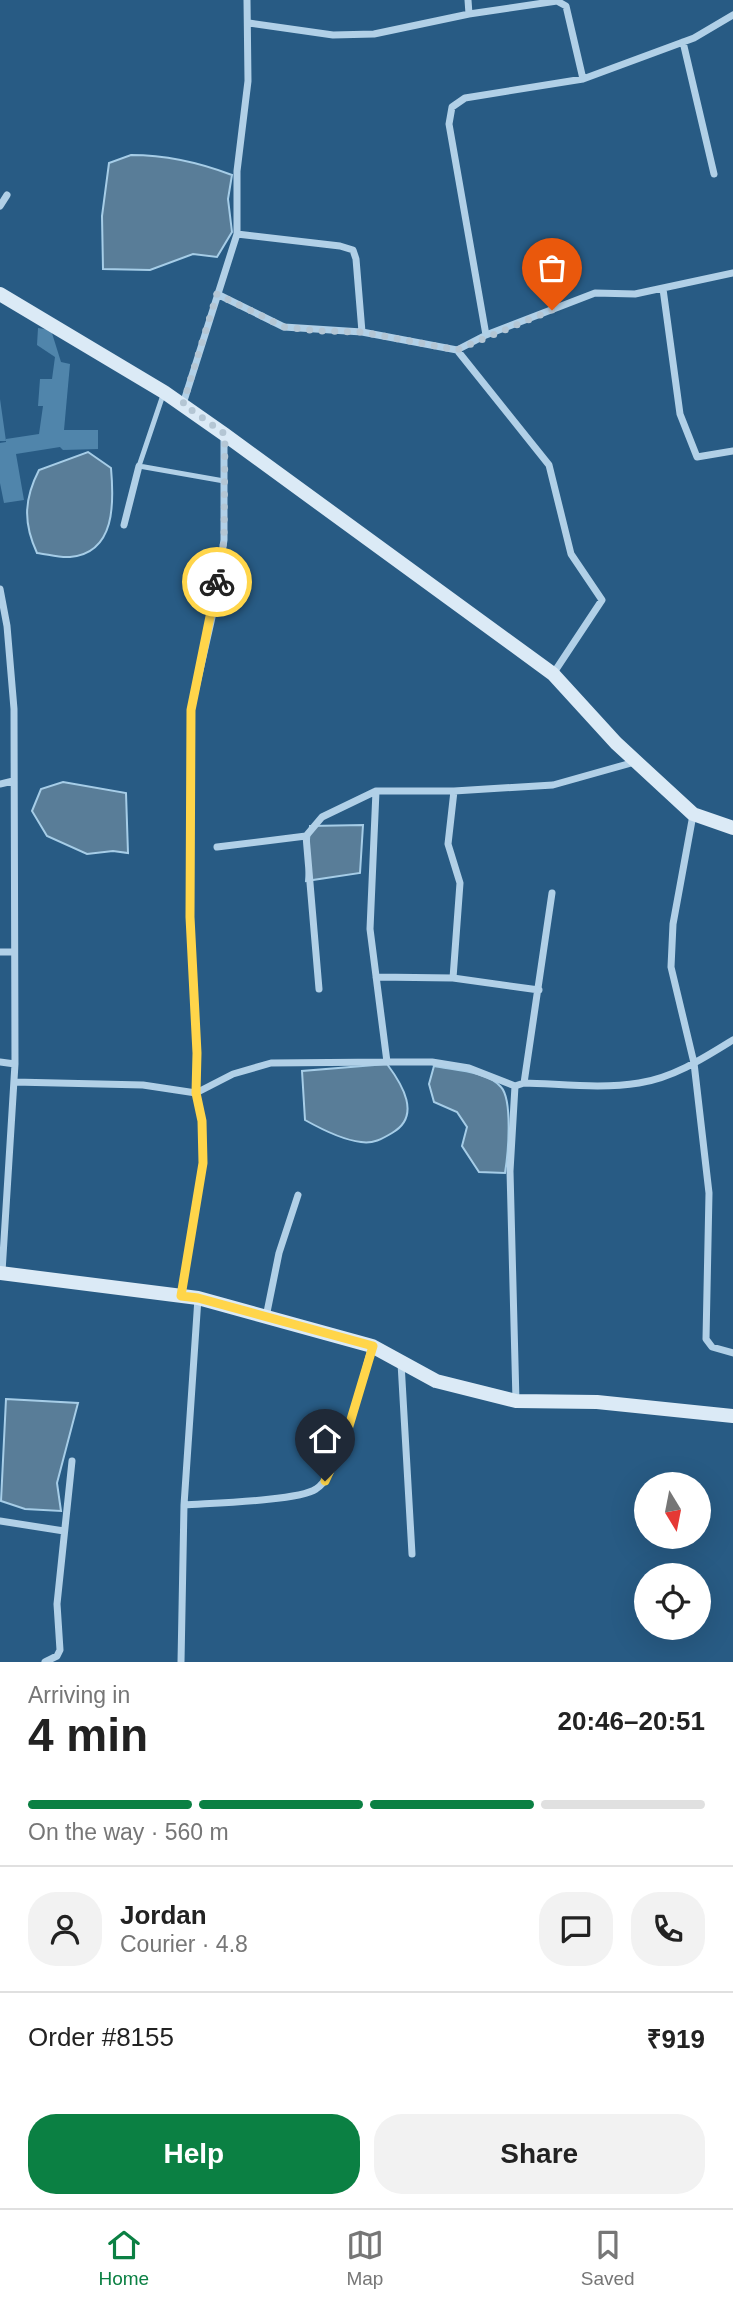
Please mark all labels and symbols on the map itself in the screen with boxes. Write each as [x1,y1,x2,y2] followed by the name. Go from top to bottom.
[522,238,582,310] pin
[182,547,252,617] courier
[295,1409,355,1481] pin
[634,1472,710,1549] north arrow

